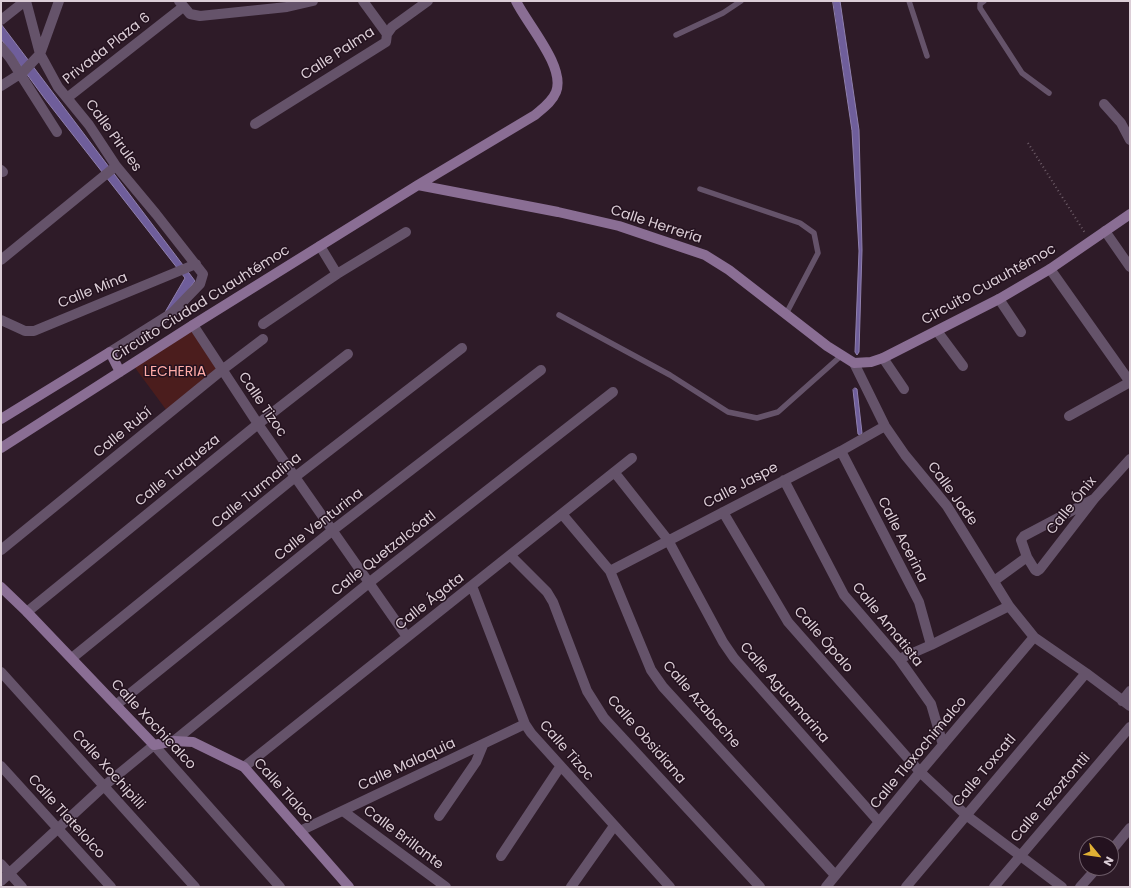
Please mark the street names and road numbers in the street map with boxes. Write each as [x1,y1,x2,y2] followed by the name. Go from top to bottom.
[60,10,154,88] street label: Privada Plaza 6
[298,24,378,84] street label: Calle Palma
[81,97,145,175] street label: Calle Pirules
[608,202,704,248] street label: Calle Herrería
[919,241,1059,329] street label: Circuito Cuauhtémoc
[109,242,293,366] street label: Circuito Ciudad Cuauhtémoc
[56,269,130,313] street label: Calle Mina
[234,369,290,441] street label: Calle Tizoc
[91,404,155,462] street label: Calle Rubí
[132,432,224,510] street label: Calle Turqueza
[209,450,305,532] street label: Calle Turmalina
[701,459,781,513] street label: Calle Jaspe
[923,459,981,529] street label: Calle Jade
[1044,474,1100,538] street label: Calle Ónix
[271,485,367,565] street label: Calle Venturina
[873,495,931,585] street label: Calle Acerina
[328,508,440,600] street label: Calle Quetzalcóatl
[392,570,468,634] street label: Calle Ágata
[848,580,926,670] street label: Calle Amatista
[790,604,856,676] street label: Calle Ópalo
[736,639,832,747] street label: Calle Aguamarina
[659,658,743,752] street label: Calle Azabache
[107,676,199,774] street label: Calle Xochicalco
[603,692,689,788] street label: Calle Obsidiana
[867,693,971,813] street label: Calle Tlaxochimalco
[535,717,597,785] street label: Calle Tizoc
[68,727,148,813] street label: Calle Xochipilli
[950,731,1020,811] street label: Calle Toxcatl
[356,735,458,795] street label: Calle Malaquia
[1008,750,1094,846] street label: Calle Tezoztontli
[250,755,316,827] street label: Calle Tlaloc
[24,772,108,862] street label: Calle Tlatelolco
[360,802,446,874] street label: Calle Brillante

